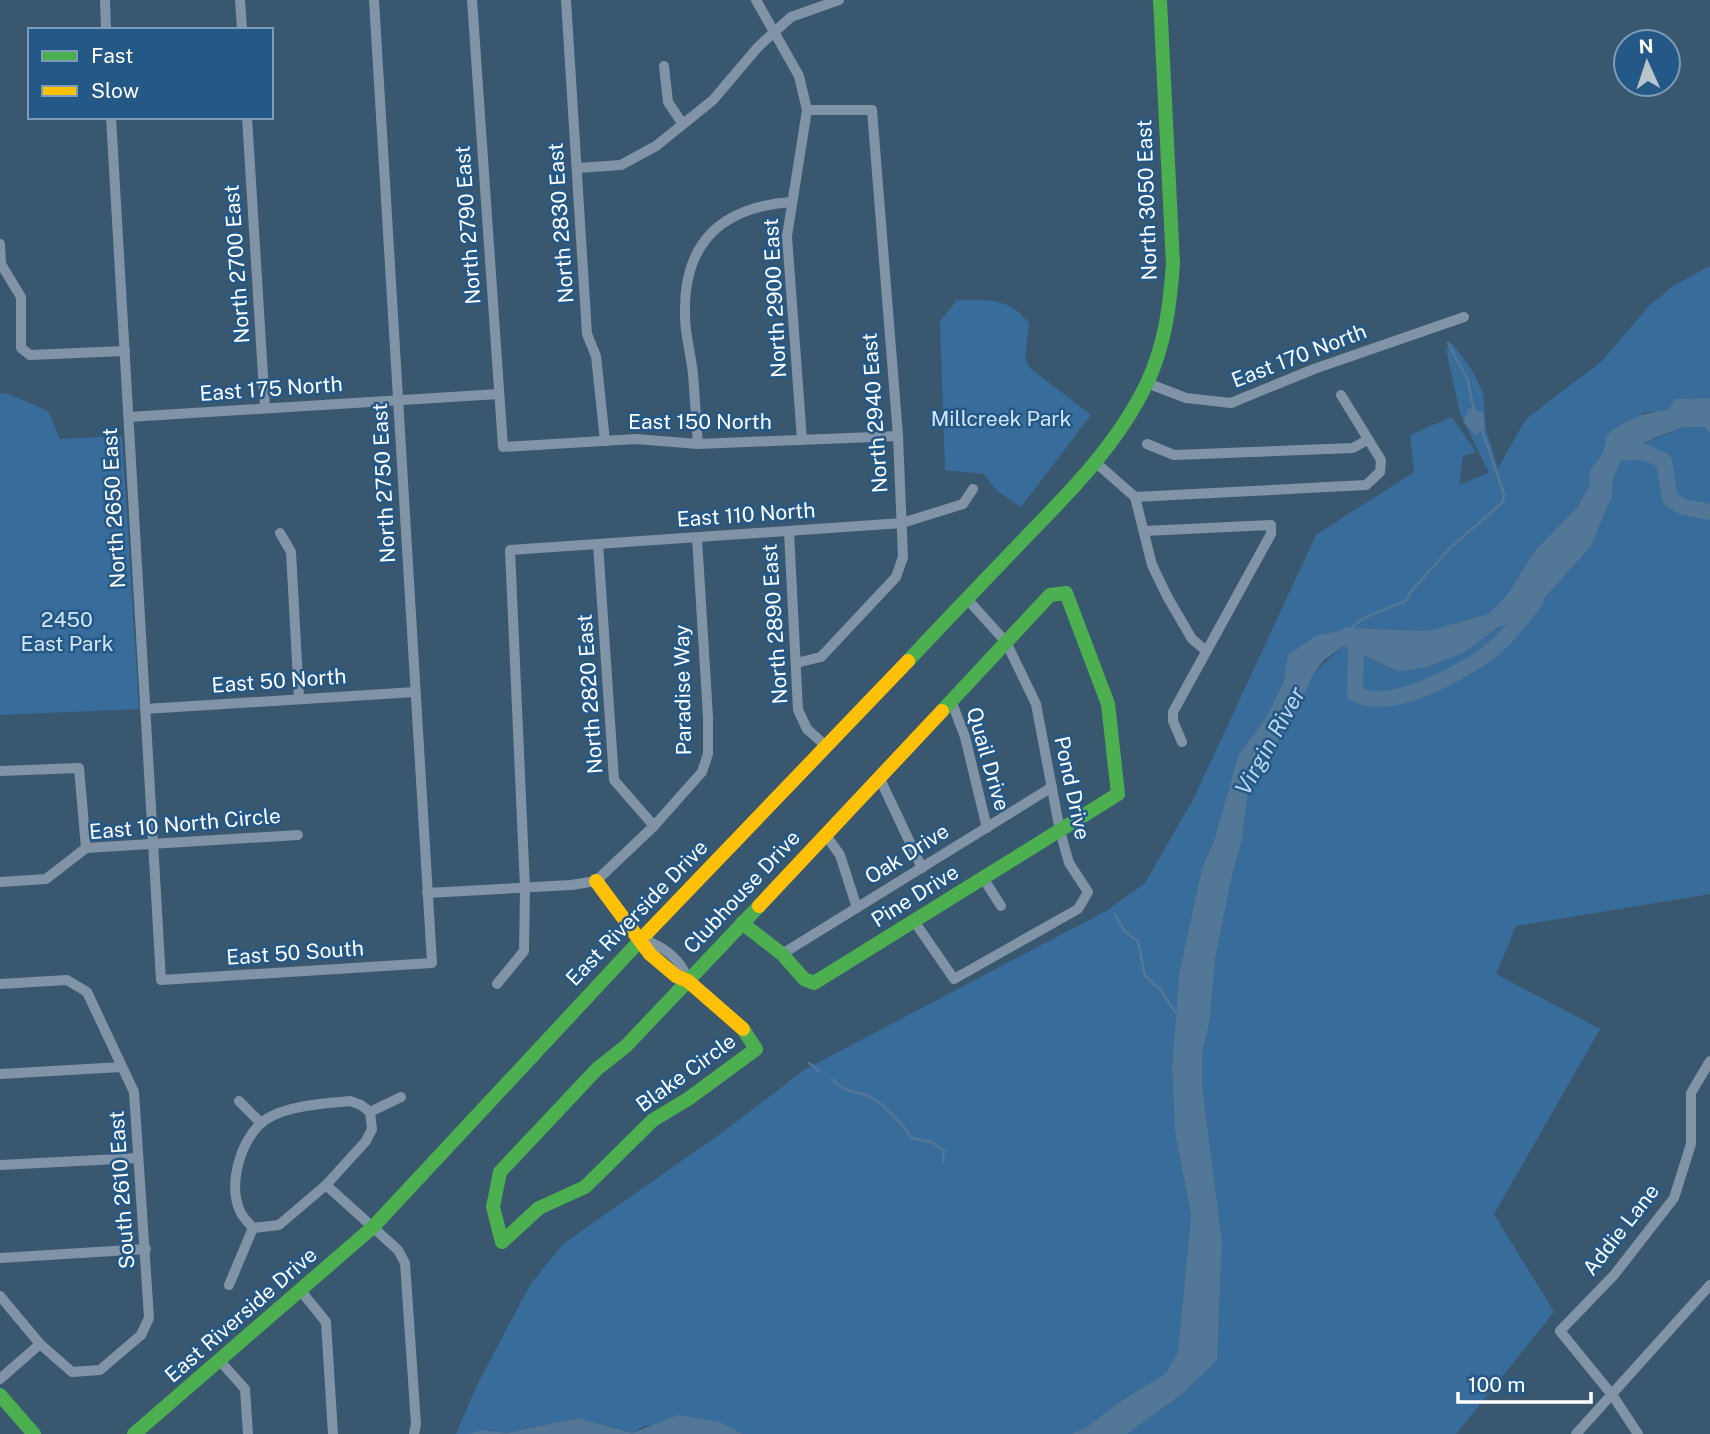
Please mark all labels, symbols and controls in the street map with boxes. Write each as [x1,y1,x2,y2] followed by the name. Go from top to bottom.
[28,28,273,119] legend
[1612,28,1682,98] north arrow
[1638,35,1654,57] text: N
[91,43,133,68] text: Fast
[91,78,139,103] text: Slow
[1131,119,1162,281] street label: North 3050 East
[542,142,579,304] street label: North 2830 East
[449,145,486,305] street label: North 2790 East
[218,184,255,344] street label: North 2700 East
[758,217,791,379] street label: North 2900 East
[1228,318,1370,393] street label: East 170 North
[856,332,893,494] street label: North 2940 East
[199,371,343,406] street label: East 175 North
[367,402,400,564] street label: North 2750 East
[931,406,1072,431] park label: Millcreek Park
[628,409,772,434] street label: East 150 North
[97,427,130,589] street label: North 2650 East
[676,497,816,532] street label: East 110 North
[756,543,793,705] street label: North 2890 East
[21,607,114,656] park label: 2450 East Park
[571,613,608,775] street label: North 2820 East
[669,624,696,756] street label: Paradise Way
[211,663,347,698] street label: East 50 North
[1229,682,1310,799] water label: Virgin River
[962,704,1015,814] street label: Quail Drive
[1049,734,1096,842] street label: Pond Drive
[88,803,282,844] street label: East 10 North Circle
[860,818,953,889] street label: Oak Drive
[678,825,805,958] street label: Clubhouse Drive
[561,834,713,991] street label: East Riverside Drive
[867,859,963,932] street label: Pine Drive
[225,935,365,970] street label: East 50 South
[631,1028,740,1117] street label: Blake Circle
[104,1110,140,1270] street label: South 2610 East
[1577,1179,1664,1280] street label: Addie Lane
[160,1242,322,1387] street label: East Riverside Drive
[1458,1360,1591,1404] scale bar
[1468,1372,1525,1397] text: 100 m

